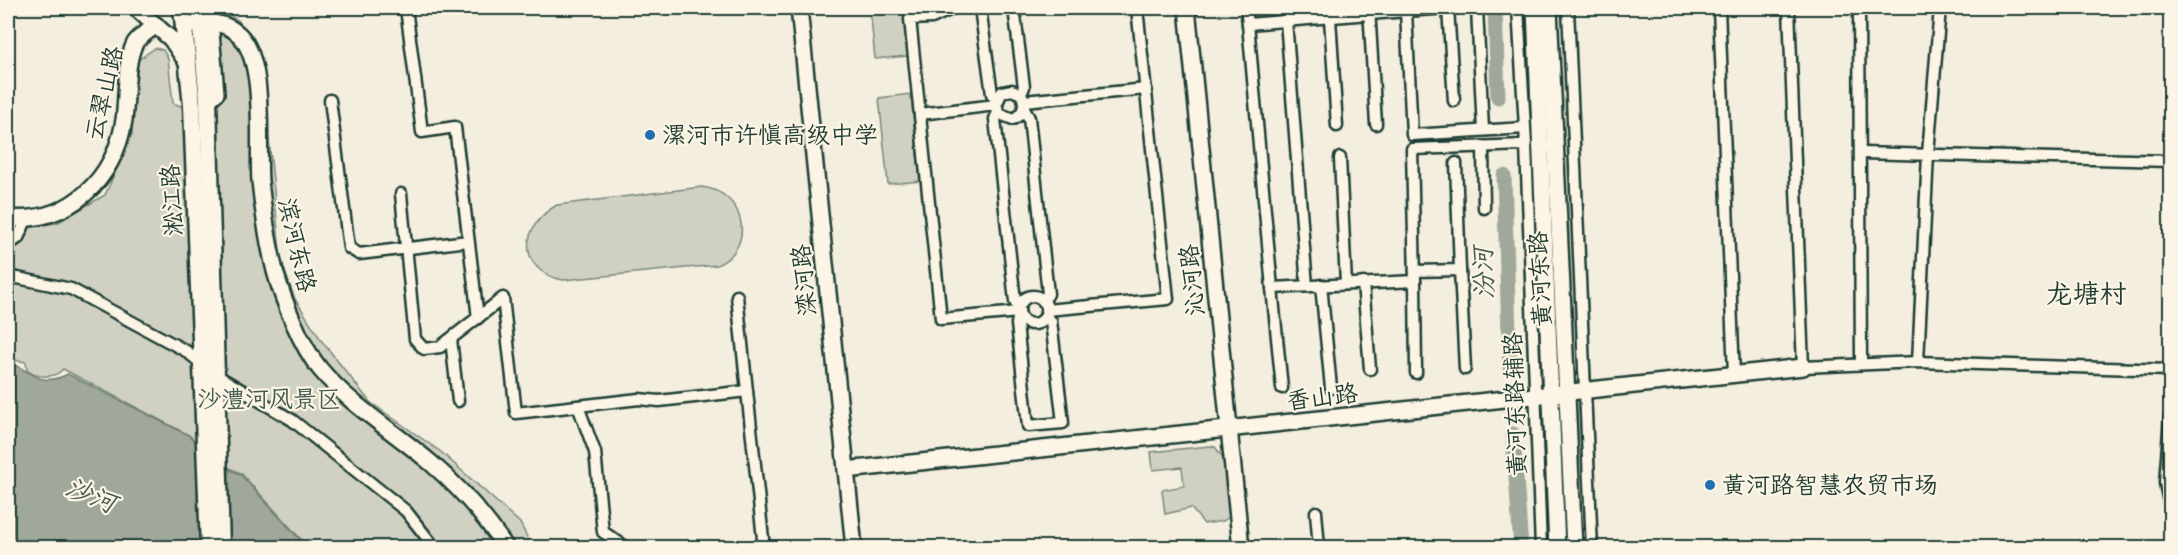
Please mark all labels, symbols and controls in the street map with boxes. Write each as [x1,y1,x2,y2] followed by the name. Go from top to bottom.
[79,43,129,143] street label: 云翠山路
[662,120,878,150] place label: 漯河市许慎高级中学
[643,128,657,142] marker: 漯河市许慎高级中学
[155,163,189,237] street label: 淞江路
[272,195,322,295] street label: 滨河东路
[1523,230,1557,328] street label: 黄河东路
[1466,242,1501,300] water label: 汾河
[785,243,823,317] street label: 滦河路
[1173,243,1211,317] street label: 沁河路
[2046,277,2127,311] district label: 龙塘村
[1497,332,1533,476] street label: 黄河东路辅路
[1284,378,1360,416] street label: 香山路
[197,384,341,414] park label: 沙澧河风景区
[61,470,125,522] water label: 沙河
[1722,470,1938,500] place label: 黄河路智慧农贸市场
[1703,478,1717,492] marker: 黄河路智慧农贸市场

